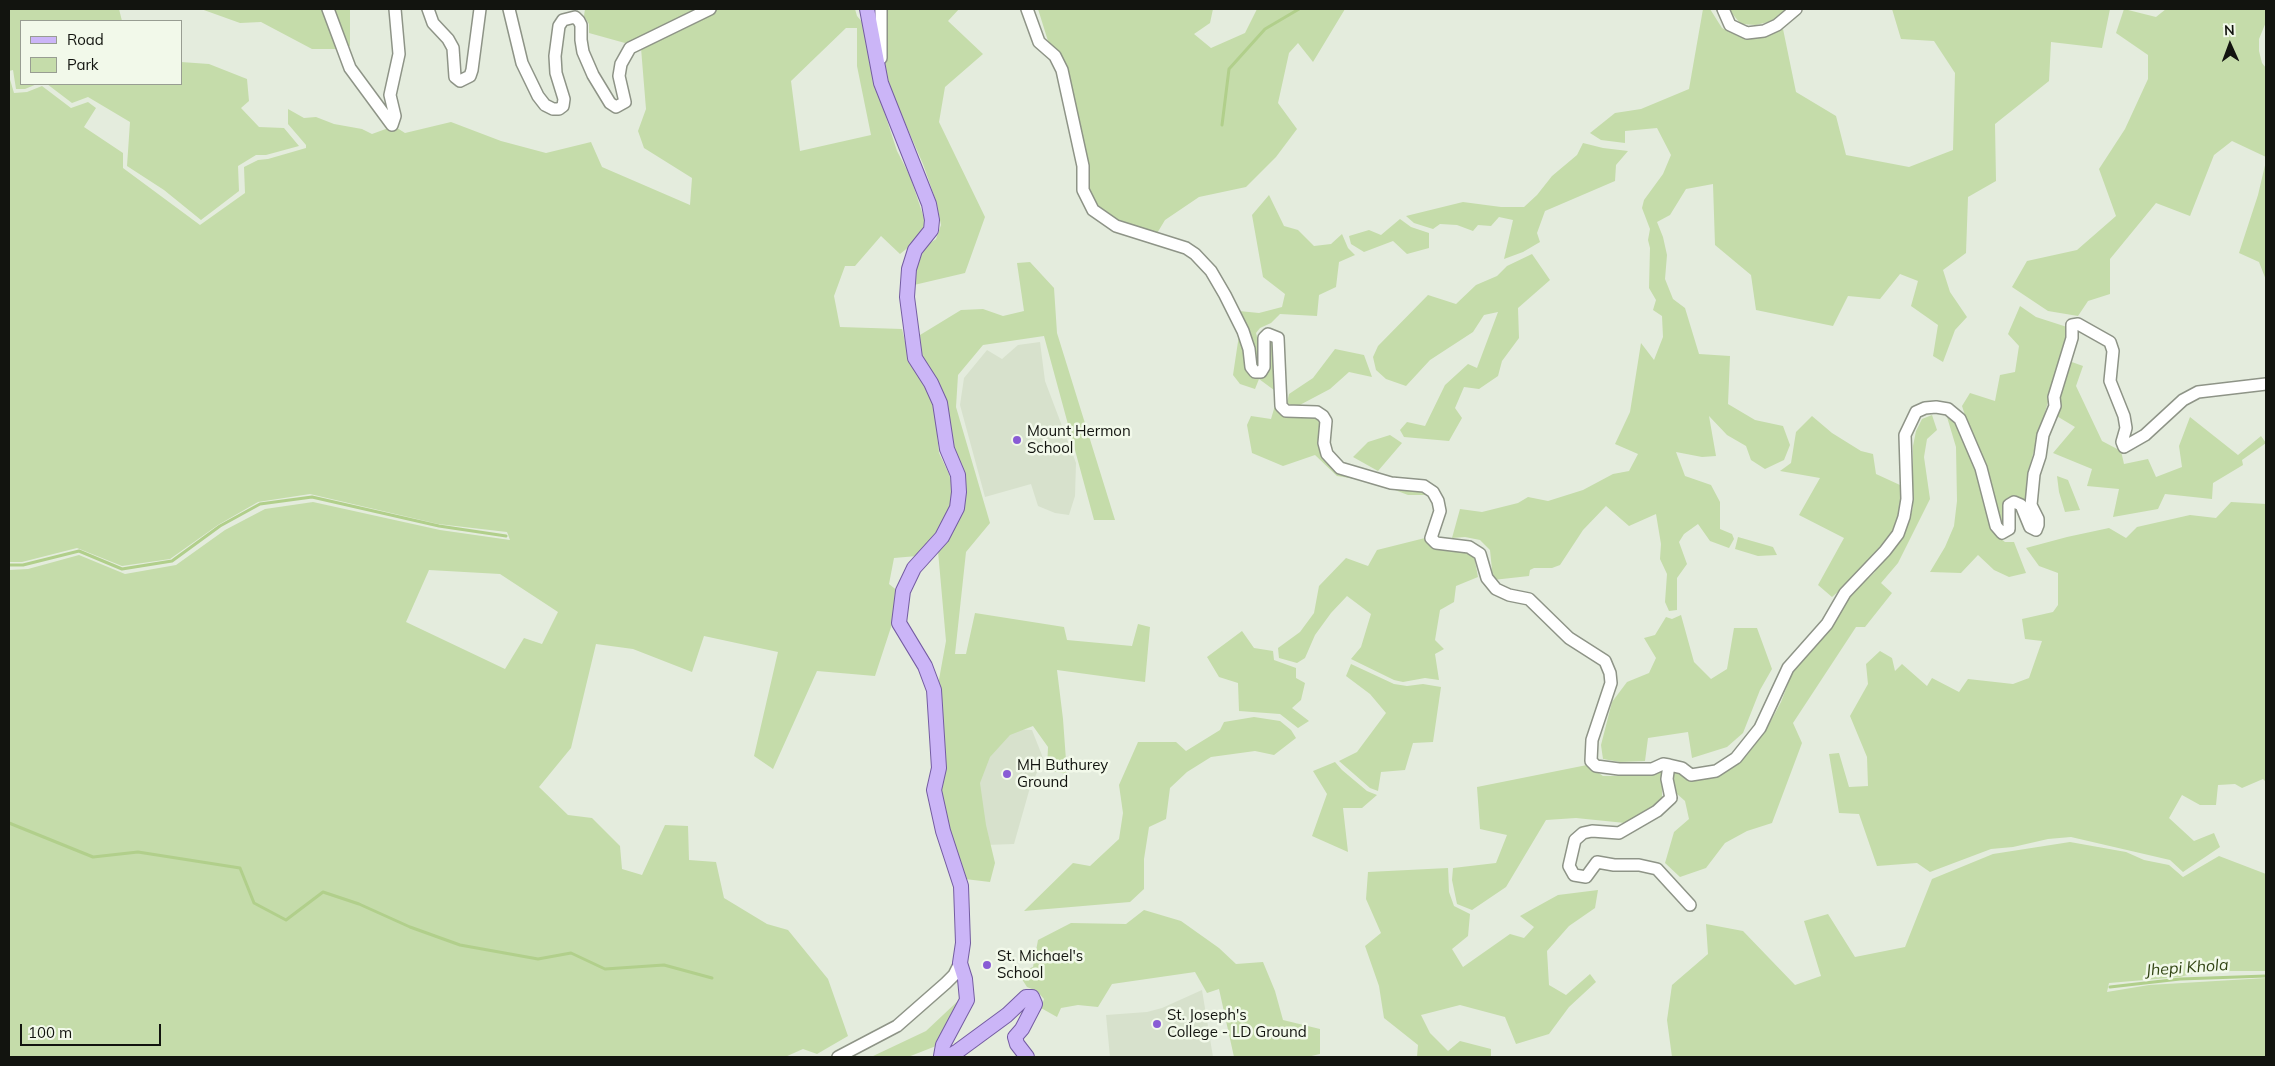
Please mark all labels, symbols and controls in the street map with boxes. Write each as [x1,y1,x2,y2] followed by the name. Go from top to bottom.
[20,20,182,85] legend
[2205,20,2255,70] north arrow
[2224,21,2235,39] text: N
[67,30,104,49] text: Road
[67,55,99,74] text: Park
[1027,422,1131,457] place label: Mount Hermon School
[1011,434,1023,446] marker: Mount Hermon School
[1017,756,1108,791] place label: MH Buthurey Ground
[1001,768,1013,780] marker: MH Buthurey Ground
[997,947,1083,982] place label: St. Michael's School
[2145,956,2229,980] water label: Jhepi Khola
[981,959,993,971] marker: St. Michael's School
[1167,1006,1307,1041] place label: St. Joseph's College - LD Ground
[22,1014,164,1046] scale bar
[1151,1018,1163,1030] marker: St. Joseph's College - LD Ground
[28,1023,72,1042] text: 100 m

